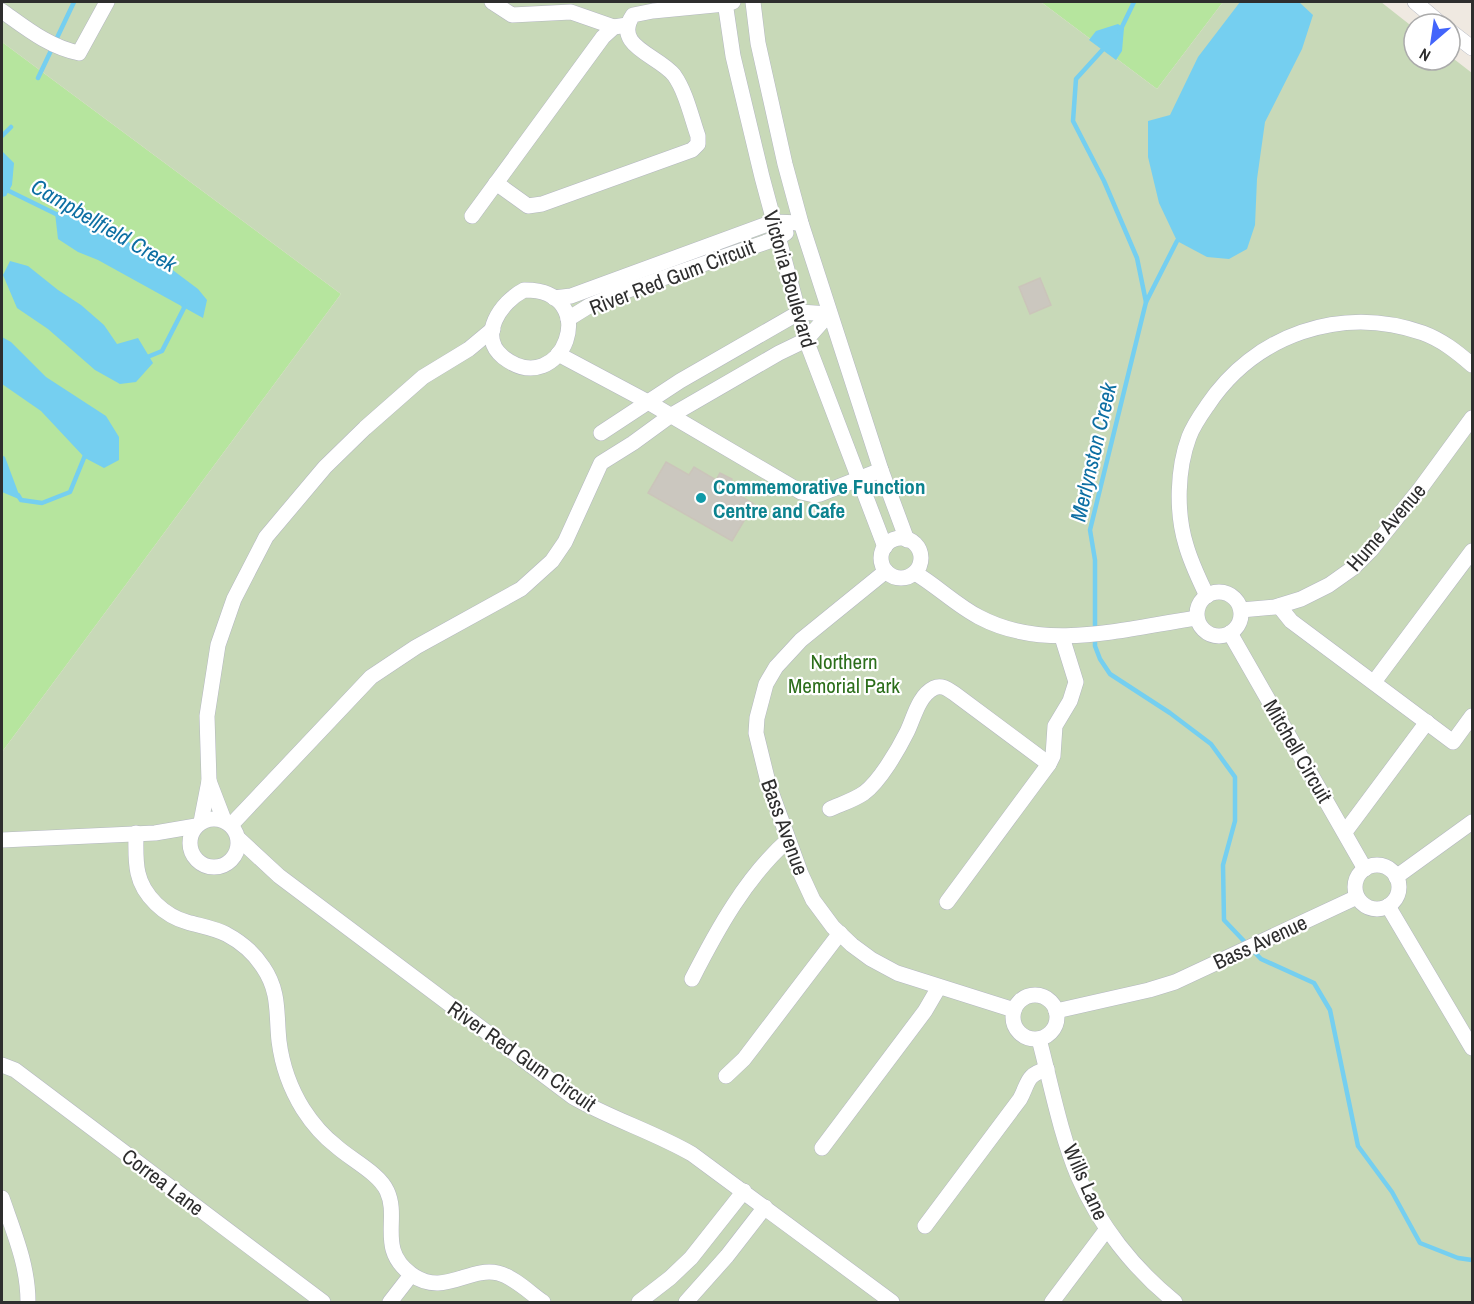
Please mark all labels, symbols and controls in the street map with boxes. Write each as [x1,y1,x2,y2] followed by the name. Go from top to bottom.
[1402,12,1462,72] north arrow
[1415,43,1434,67] text: N
[26,171,183,279] water label: Campbellfield Creek
[757,207,823,351] street label: Victoria Boulevard
[585,232,759,322] street label: River Red Gum Circuit
[1062,379,1124,524] water label: Merlynston Creek
[713,472,925,525] place label: Commemorative Function Centre and Cafe
[1340,477,1432,577] street label: Hume Avenue
[694,491,708,505] marker: Commemorative Function Centre and Cafe
[788,647,900,700] park label: Northern Memorial Park
[1257,694,1339,808] street label: Mitchell Circuit
[754,775,816,879] street label: Bass Avenue
[1208,908,1312,976] street label: Bass Avenue
[442,994,602,1118] street label: River Red Gum Circuit
[1056,1139,1116,1225] street label: Wills Lane
[116,1142,210,1222] street label: Correa Lane

